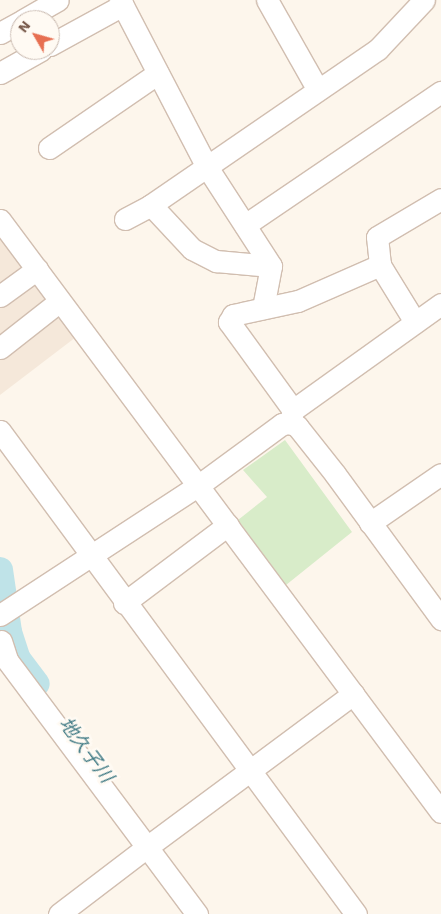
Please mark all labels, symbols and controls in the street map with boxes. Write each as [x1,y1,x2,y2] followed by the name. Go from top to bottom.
[10,10,60,60] north arrow
[14,17,33,35] text: N
[54,713,118,787] water label: 地久子川

